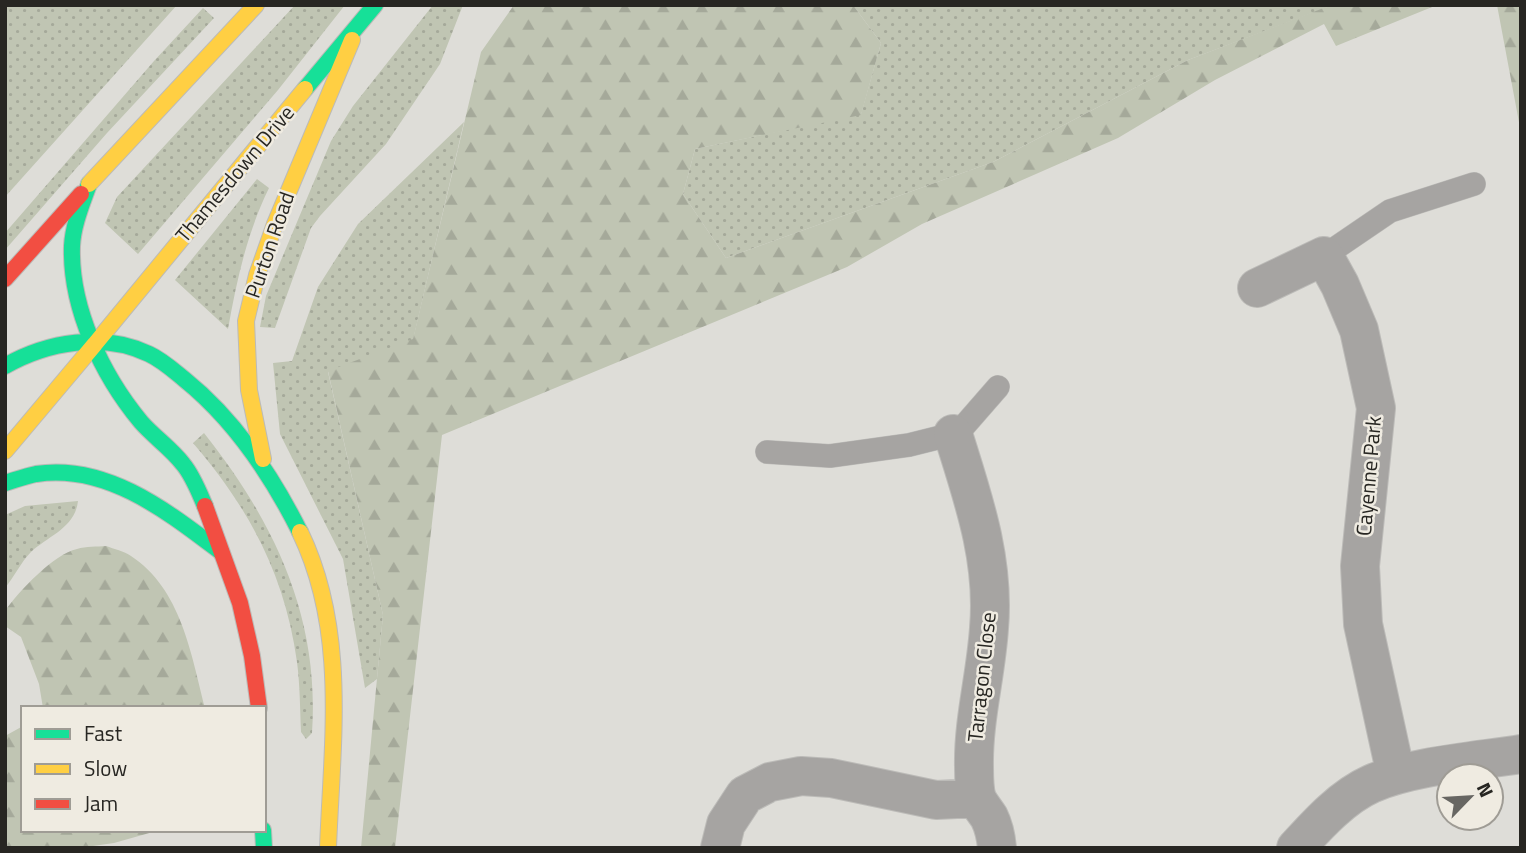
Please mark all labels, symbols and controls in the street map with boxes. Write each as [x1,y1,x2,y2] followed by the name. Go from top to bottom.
[167,98,301,249] street label: Thamesdown Drive
[236,187,302,302] street label: Purton Road
[1347,415,1389,537] street label: Cayenne Park
[958,610,1004,743] street label: Tarragon Close
[21,706,266,832] legend
[84,717,123,749] text: Fast
[84,752,127,784] text: Slow
[1435,762,1505,832] north arrow
[1470,778,1502,802] text: N
[84,787,118,819] text: Jam

